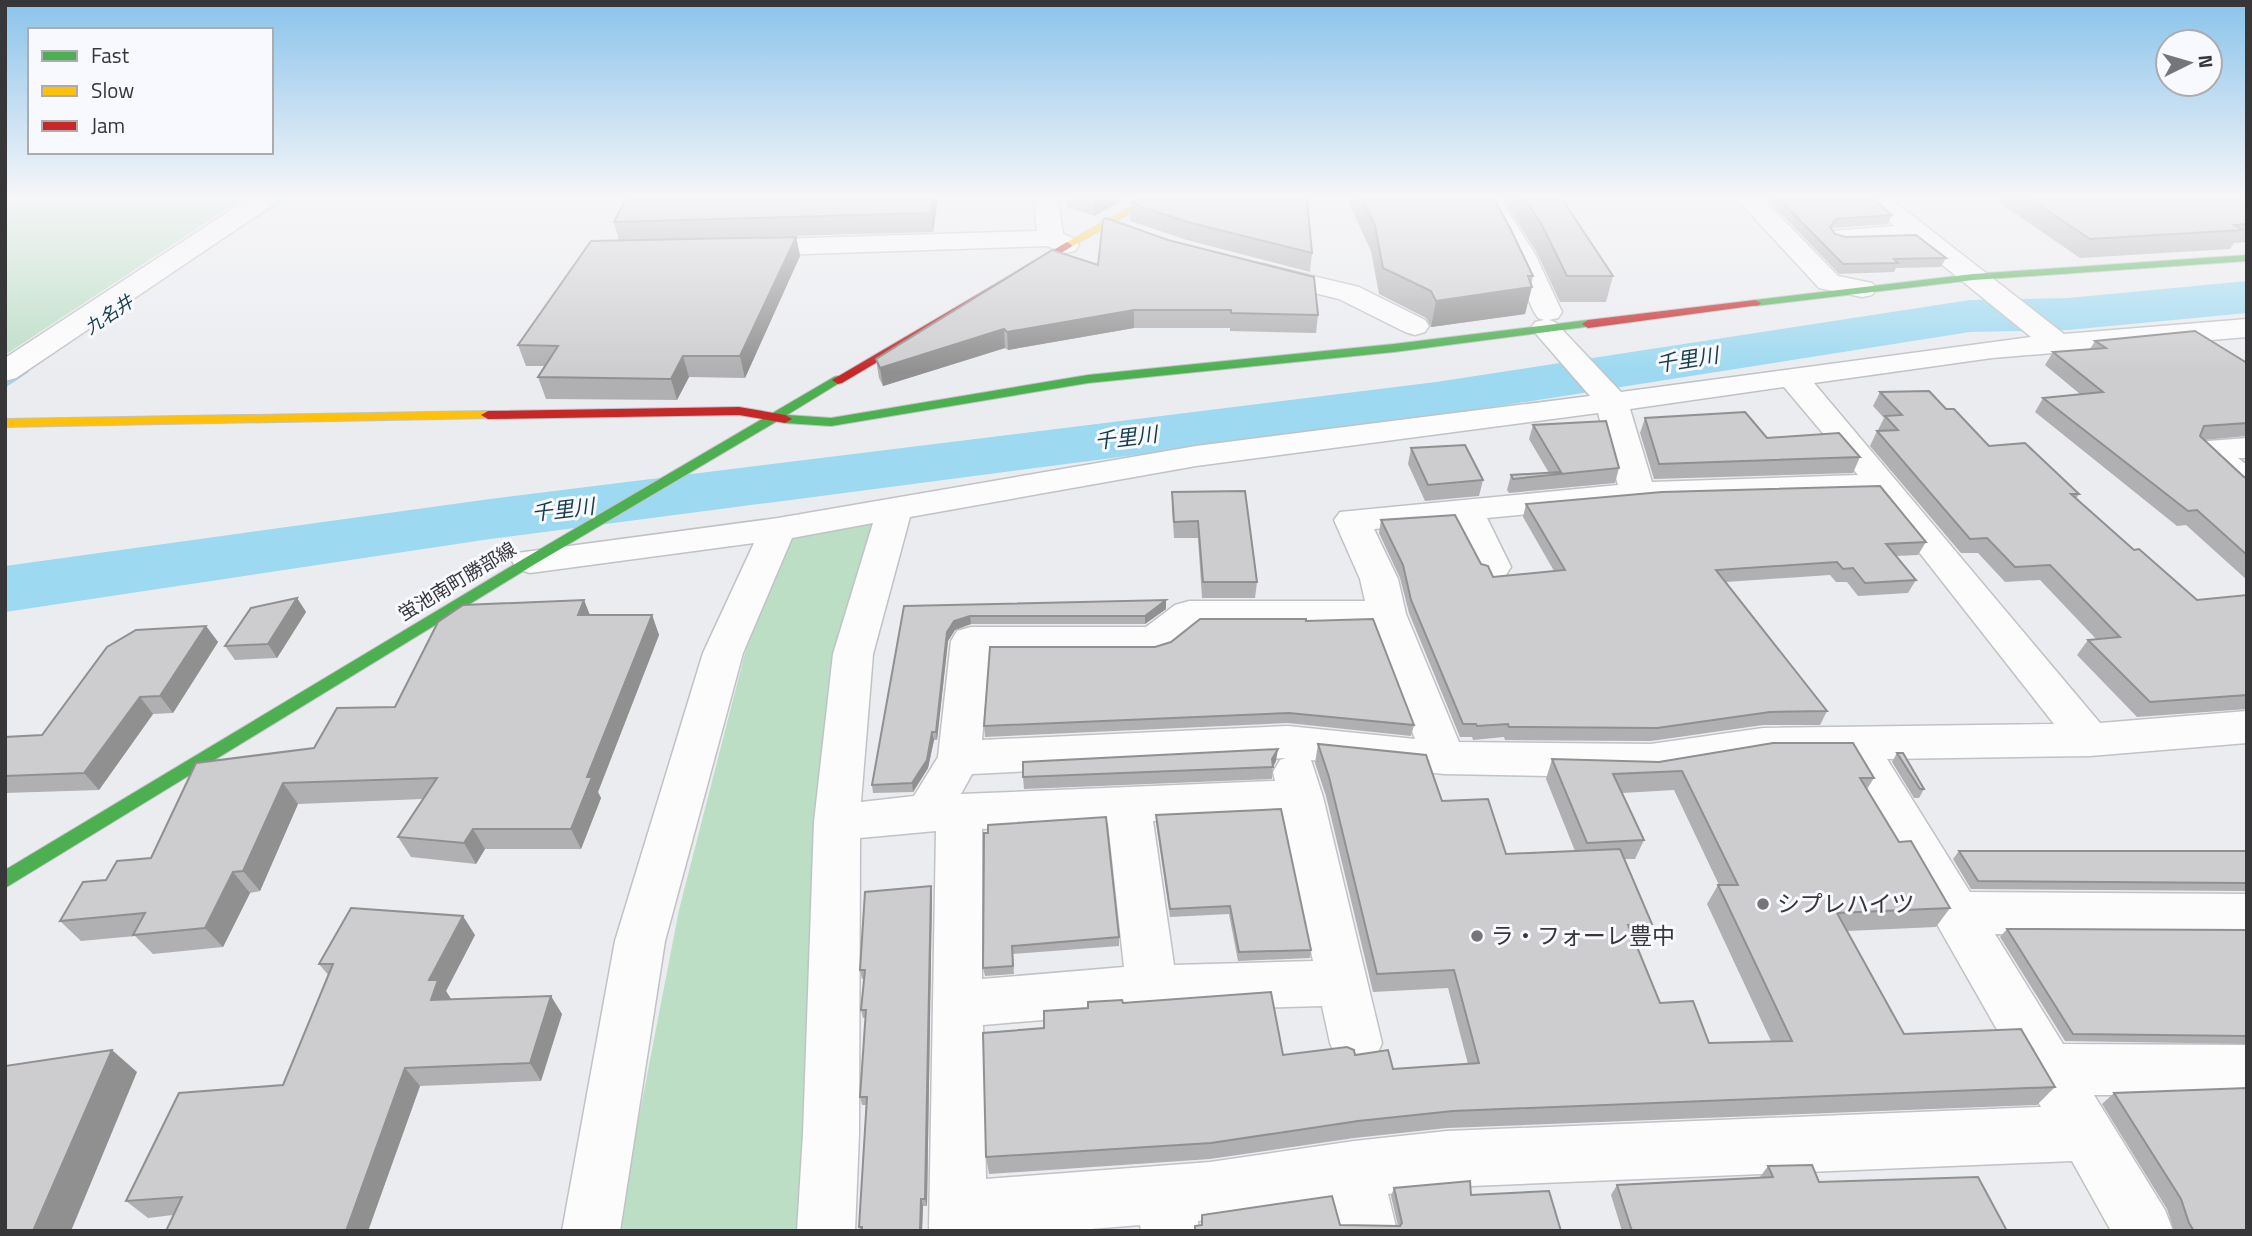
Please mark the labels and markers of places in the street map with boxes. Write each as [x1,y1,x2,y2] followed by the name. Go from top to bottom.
[1777,886,1915,921] place label: シプレハイツ
[1755,896,1771,912] marker: シプレハイツ
[1491,918,1675,953] place label: ラ・フォーレ豊中
[1469,928,1485,944] marker: ラ・フォーレ豊中

